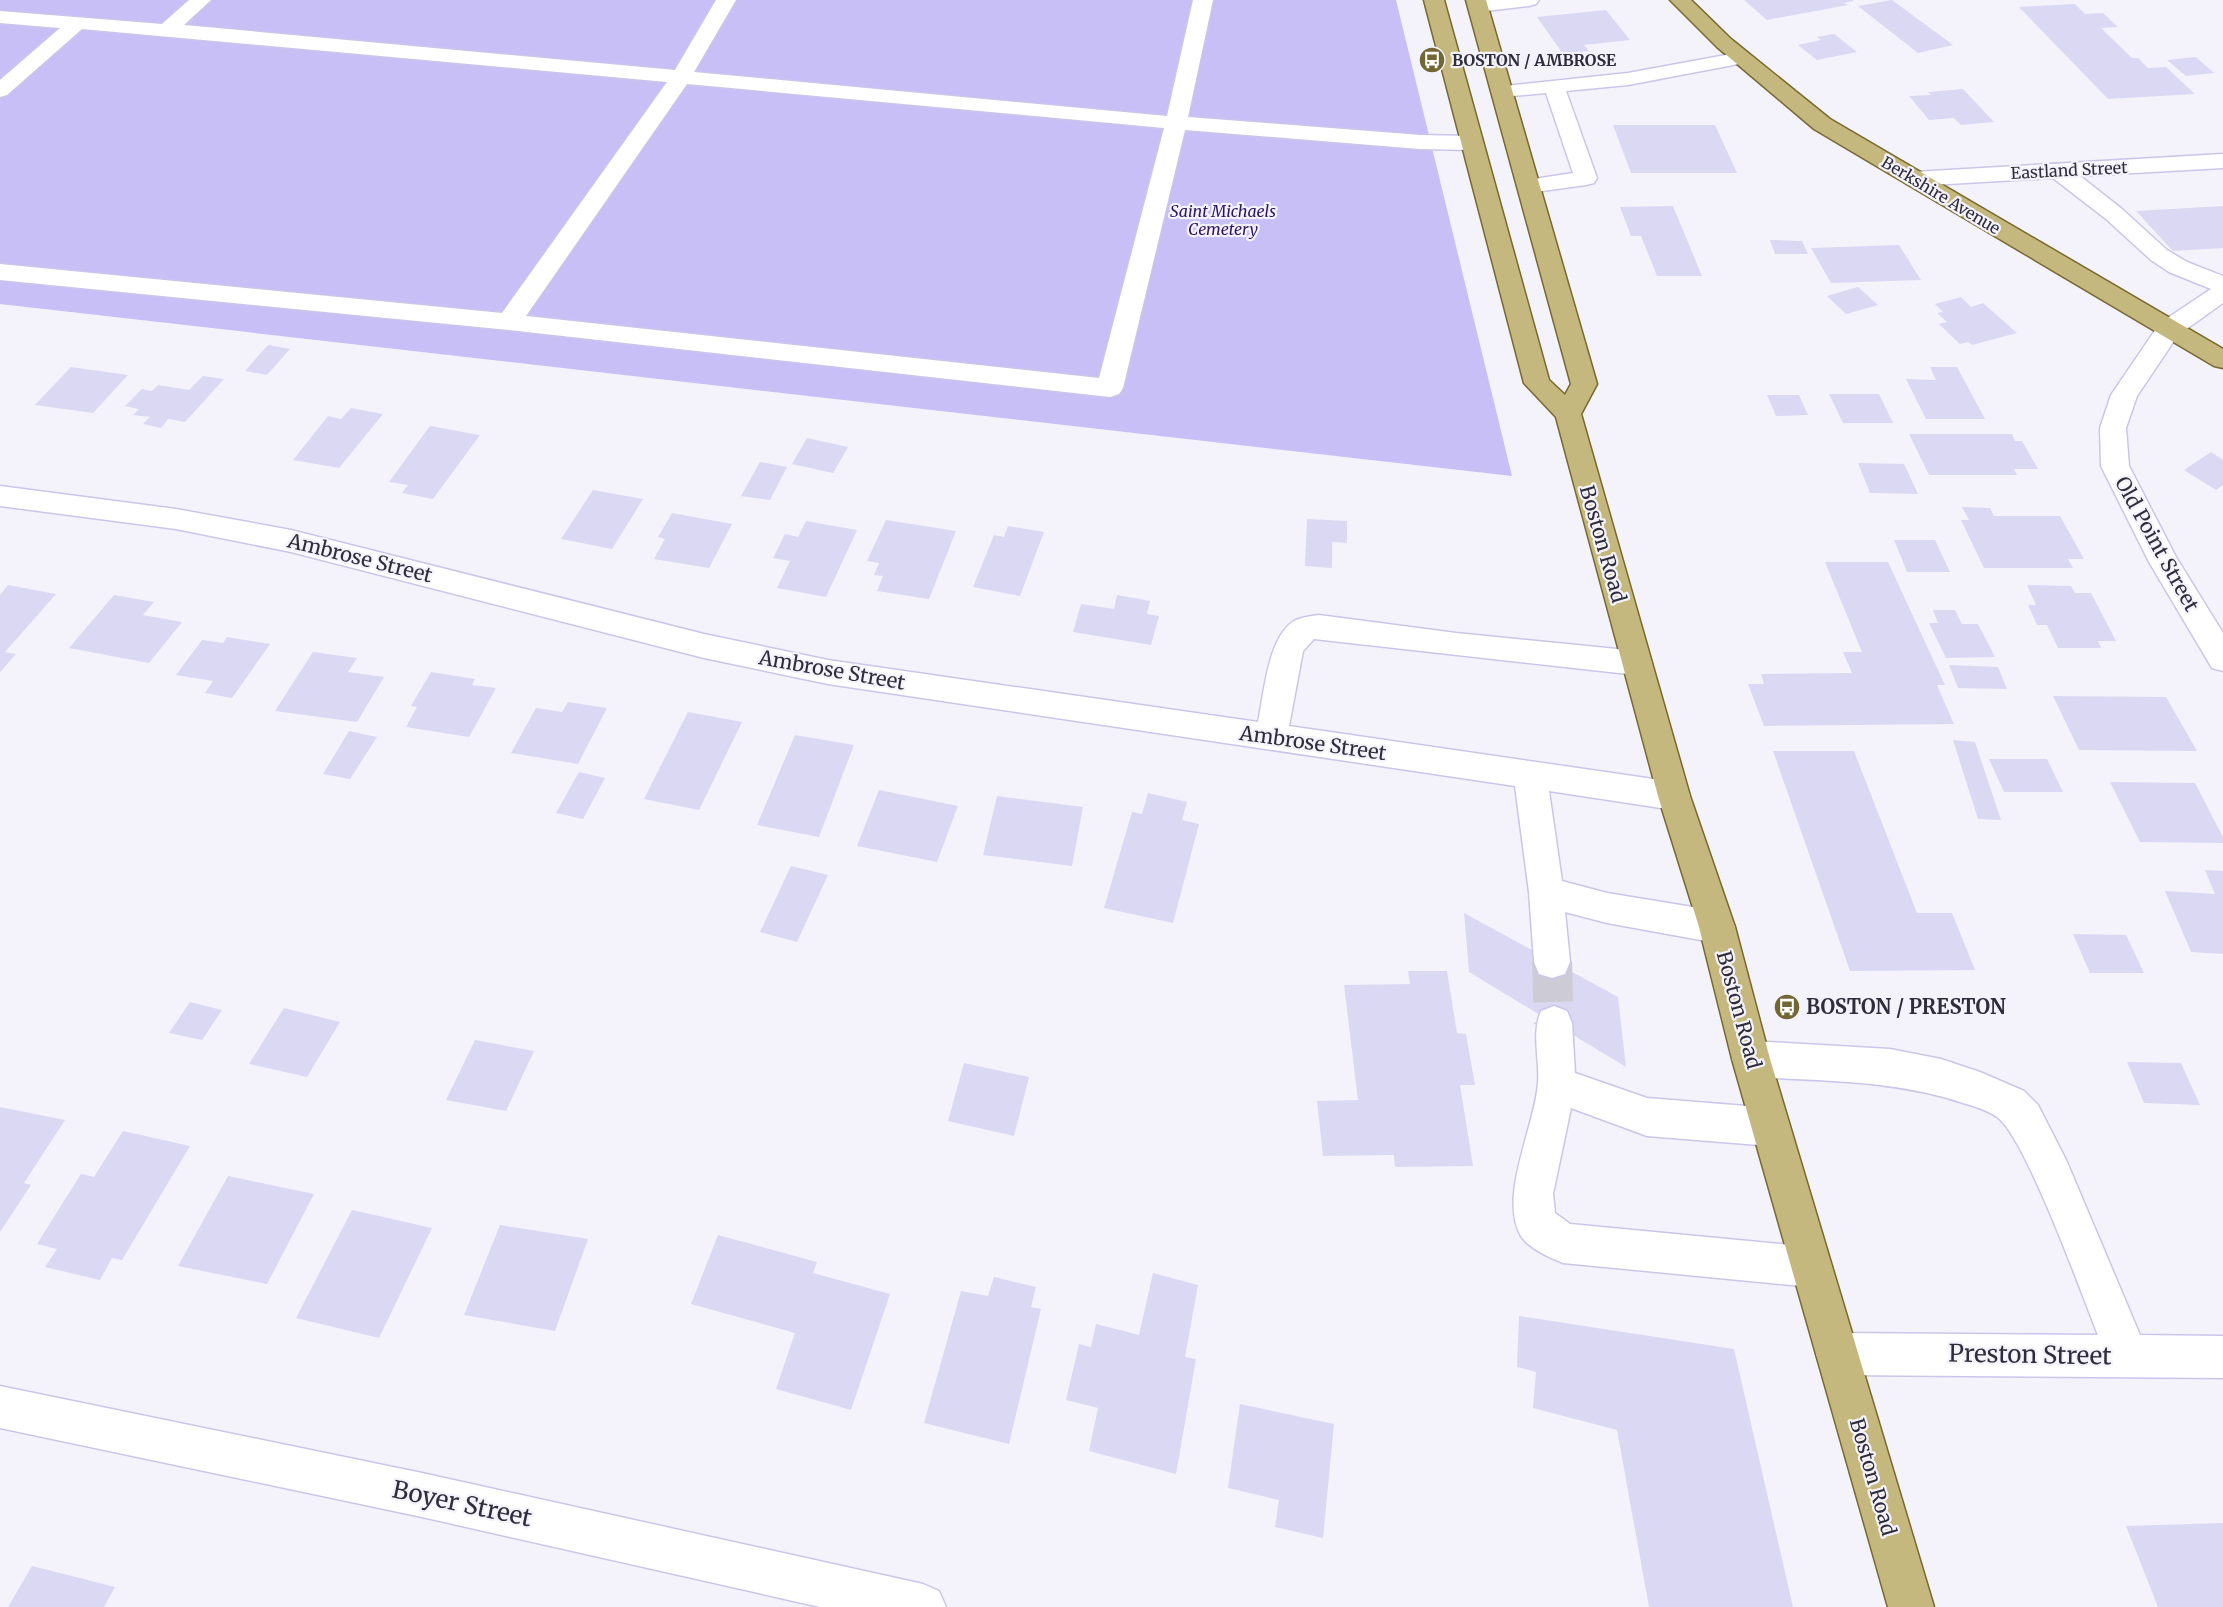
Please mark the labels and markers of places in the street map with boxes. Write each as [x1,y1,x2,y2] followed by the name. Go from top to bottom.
[1417,45,1447,75] bus stop icon: BOSTON / AMBROSE
[1452,50,1617,70] place label: BOSTON / AMBROSE
[1772,992,1802,1022] bus stop icon: BOSTON / PRESTON
[1806,994,2006,1019] place label: BOSTON / PRESTON

